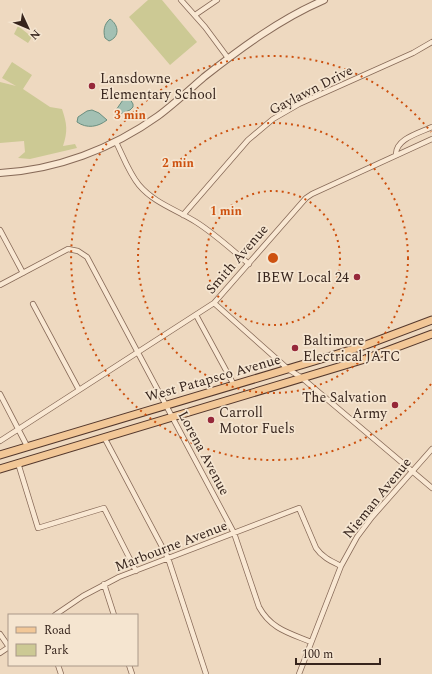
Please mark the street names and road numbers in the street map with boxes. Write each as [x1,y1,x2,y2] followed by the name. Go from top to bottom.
[265,60,357,120] street label: Gaylawn Drive
[201,219,273,299] street label: Smith Avenue
[143,349,283,407] street label: West Patapsco Avenue
[173,407,235,499] street label: Lorena Avenue
[338,453,416,543] street label: Nieman Avenue
[112,515,231,577] street label: Marbourne Avenue

